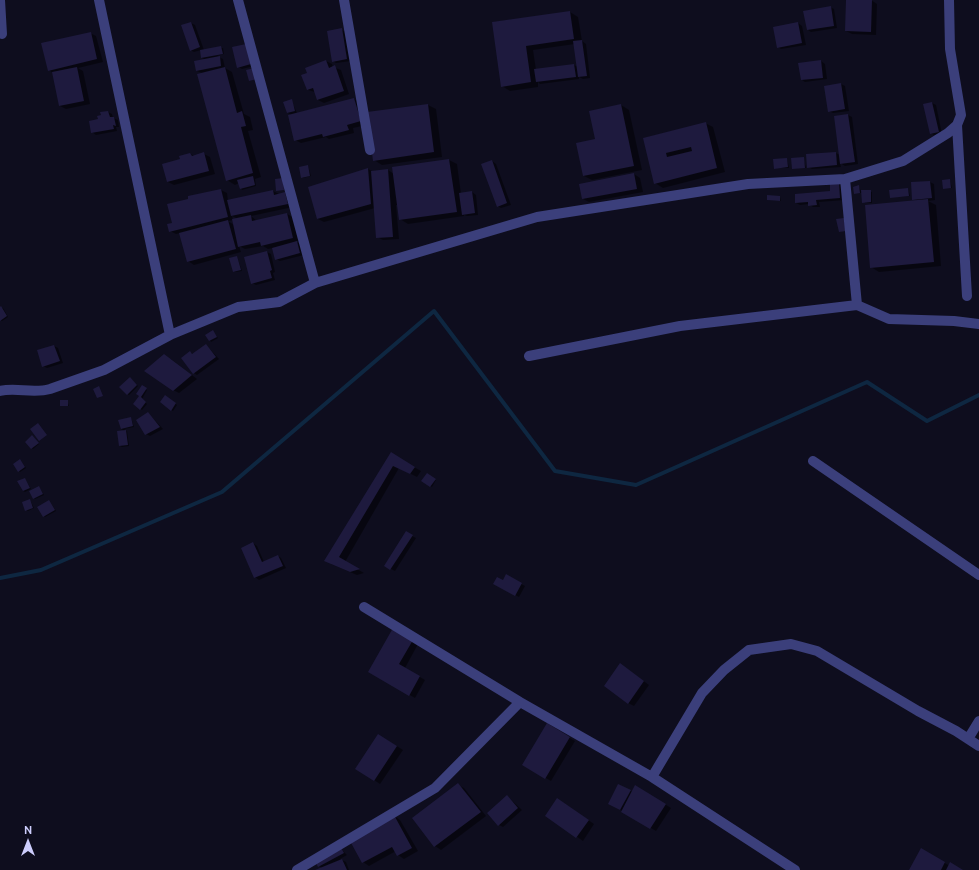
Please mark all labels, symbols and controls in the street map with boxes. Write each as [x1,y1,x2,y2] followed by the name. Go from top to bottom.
[8,822,48,862] north arrow
[24,824,32,836] text: N

